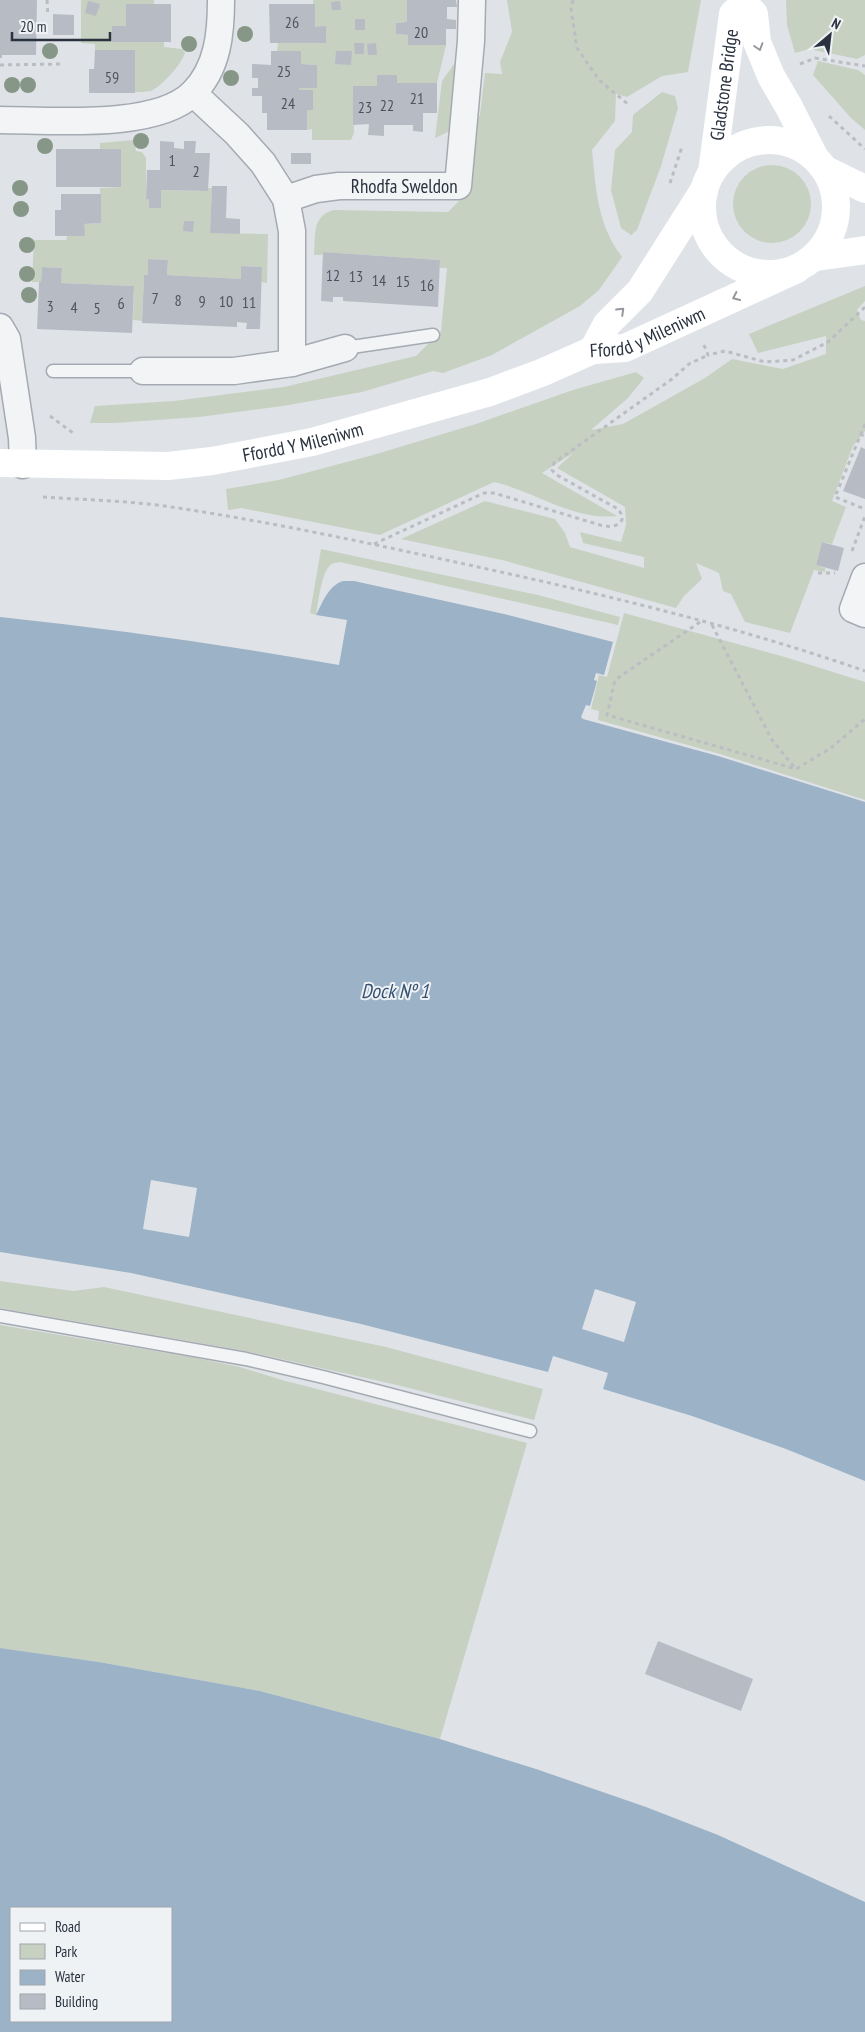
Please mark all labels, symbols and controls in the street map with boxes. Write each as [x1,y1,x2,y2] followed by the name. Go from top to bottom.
[12,10,110,42] scale bar
[805,10,855,60] north arrow
[285,12,299,32] house number: 26
[829,14,844,33] text: N
[20,17,46,36] text: 20 m
[414,22,428,42] house number: 20
[704,27,743,142] street label: Gladstone Bridge
[754,42,764,51] one-way arrow
[277,61,291,81] house number: 25
[105,67,119,87] house number: 59
[410,88,424,108] house number: 21
[281,93,295,113] house number: 24
[380,95,394,115] house number: 22
[358,97,372,117] house number: 23
[168,150,176,170] house number: 1
[192,161,200,181] house number: 2
[351,174,458,198] street label: Rhodfa Sweldon
[326,265,340,285] house number: 12
[349,266,363,286] house number: 13
[372,270,386,290] house number: 14
[396,271,410,291] house number: 15
[420,275,434,295] house number: 16
[151,288,159,308] house number: 7
[174,290,182,310] house number: 8
[198,291,206,311] house number: 9
[219,291,233,311] house number: 10
[733,291,742,301] one-way arrow
[242,292,256,312] house number: 11
[117,293,125,313] house number: 6
[46,296,54,316] house number: 3
[70,297,78,317] house number: 4
[93,298,101,318] house number: 5
[589,301,709,362] street label: Ffordd y Mileniwm
[615,308,624,317] one-way arrow
[240,416,366,467] street label: Ffordd Y Mileniwm
[361,978,430,1004] water label: Dock Nº 1
[10,1907,172,2022] legend
[55,1917,81,1936] text: Road
[55,1942,77,1961] text: Park
[55,1967,86,1986] text: Water
[55,1992,98,2011] text: Building

